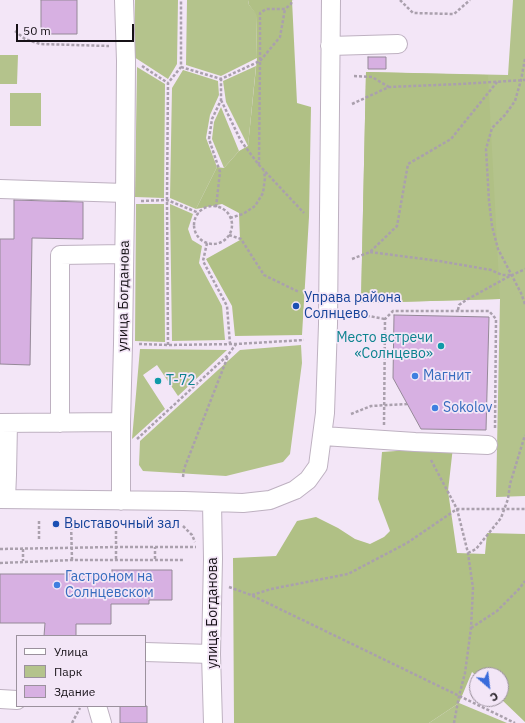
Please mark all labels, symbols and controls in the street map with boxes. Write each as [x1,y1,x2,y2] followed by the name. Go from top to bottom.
[18,16,136,42] scale bar
[23,23,51,38] text: 50 m
[115,240,133,352] street label: улица Богданова
[304,290,401,322] place label: Управа района Солнцево
[291,301,301,311] marker: Управа района Солнцево
[336,330,433,362] place label: Место встречи «Солнцево»
[436,341,446,351] marker: Место встречи «Солнцево»
[423,368,471,384] place label: Магнит
[410,371,420,381] marker: Магнит
[166,373,196,389] place label: Т-72
[153,376,163,386] marker: Т-72
[443,400,492,416] place label: Sokolov
[430,403,440,413] marker: Sokolov
[64,516,180,532] place label: Выставочный зал
[51,519,61,529] marker: Выставочный зал
[205,557,221,669] street label: улица Богданова
[65,569,154,602] place label: Гастроном на Солнцевском
[52,580,62,590] marker: Гастроном на Солнцевском
[16,635,146,707] legend
[54,644,88,659] text: Улица
[54,664,82,679] text: Парк
[469,667,509,707] north arrow
[54,684,95,699] text: Здание
[488,689,501,705] text: С

